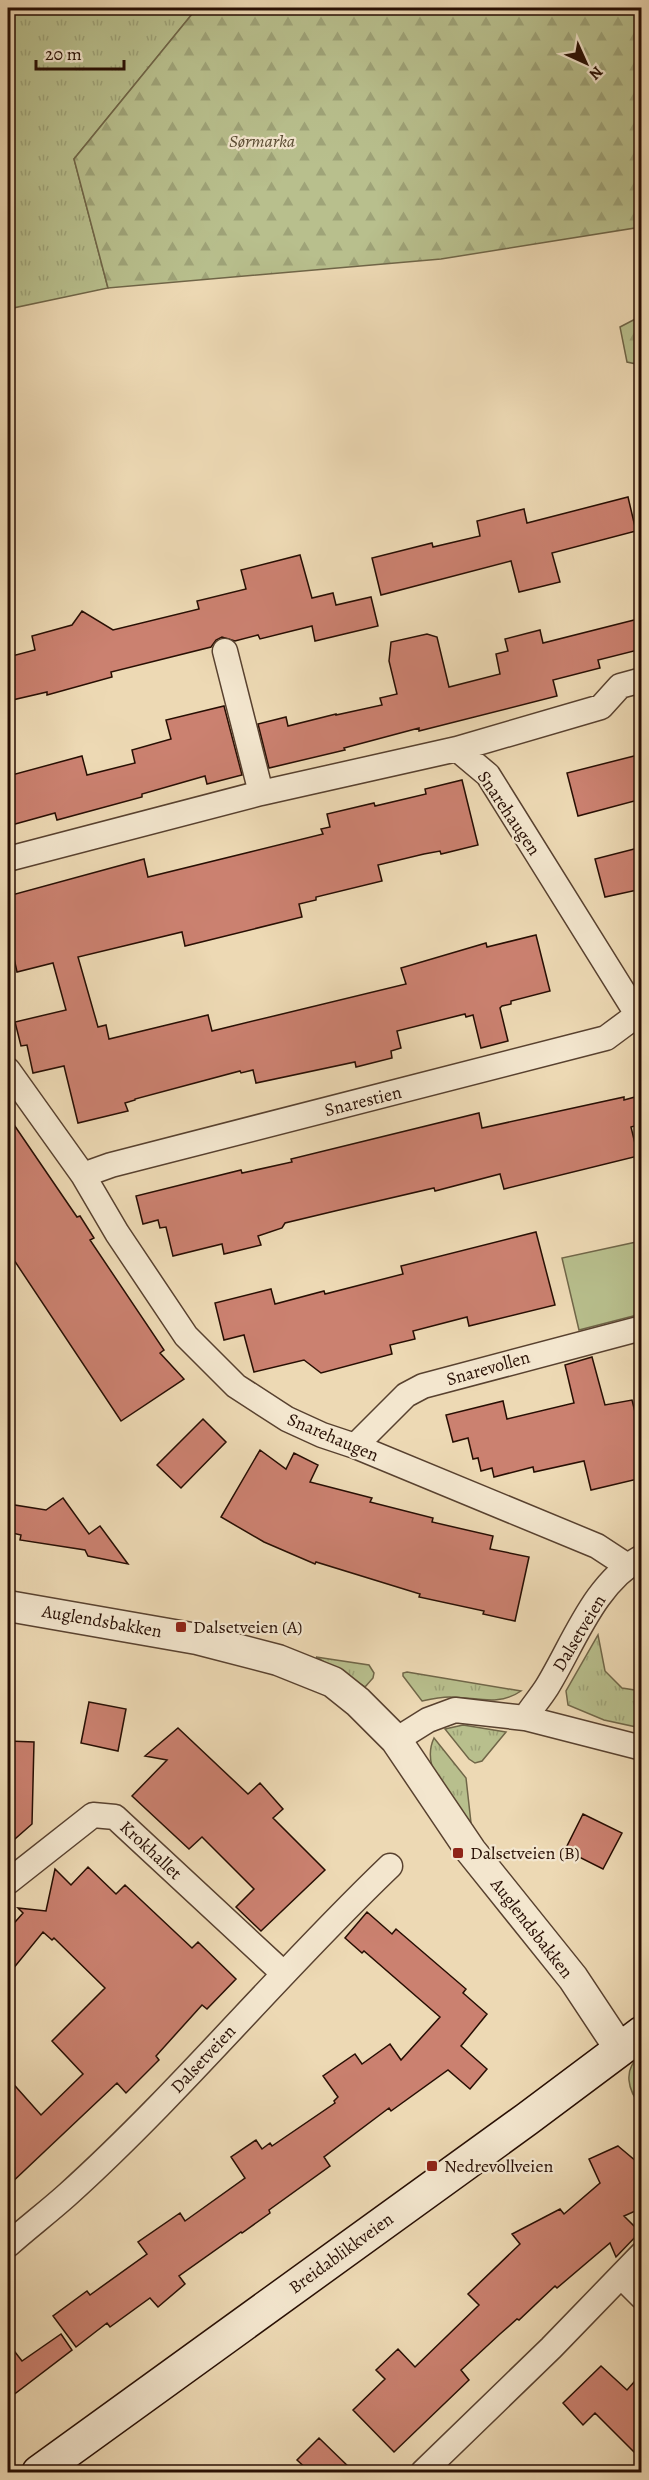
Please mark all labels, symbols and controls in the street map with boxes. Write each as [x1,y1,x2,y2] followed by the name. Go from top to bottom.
[36,33,124,71] scale bar
[556,33,616,93] north arrow
[45,42,82,66] text: 20 m
[584,61,608,85] text: N
[229,129,295,153] park label: Sørmarka
[472,766,546,860] street label: Snarehaugen
[322,1080,404,1122] street label: Snarestien
[443,1345,533,1391] street label: Snarevollen
[284,1407,382,1467] street label: Snarehaugen
[547,1590,611,1676] street label: Dalsetveien
[39,1598,164,1643] street label: Auglendsbakken
[193,1615,302,1639] place label: Dalsetveien (A)
[174,1620,188,1634] marker: Dalsetveien (A)
[115,1815,187,1885] street label: Krokhallet
[470,1841,580,1865] place label: Dalsetveien (B)
[451,1846,465,1860] marker: Dalsetveien (B)
[485,1872,579,1983] street label: Auglendsbakken
[165,2019,241,2098] street label: Dalsetveien
[444,2154,553,2178] place label: Nedrevollveien
[425,2159,439,2173] marker: Nedrevollveien
[284,2207,398,2299] street label: Breidablikkveien

